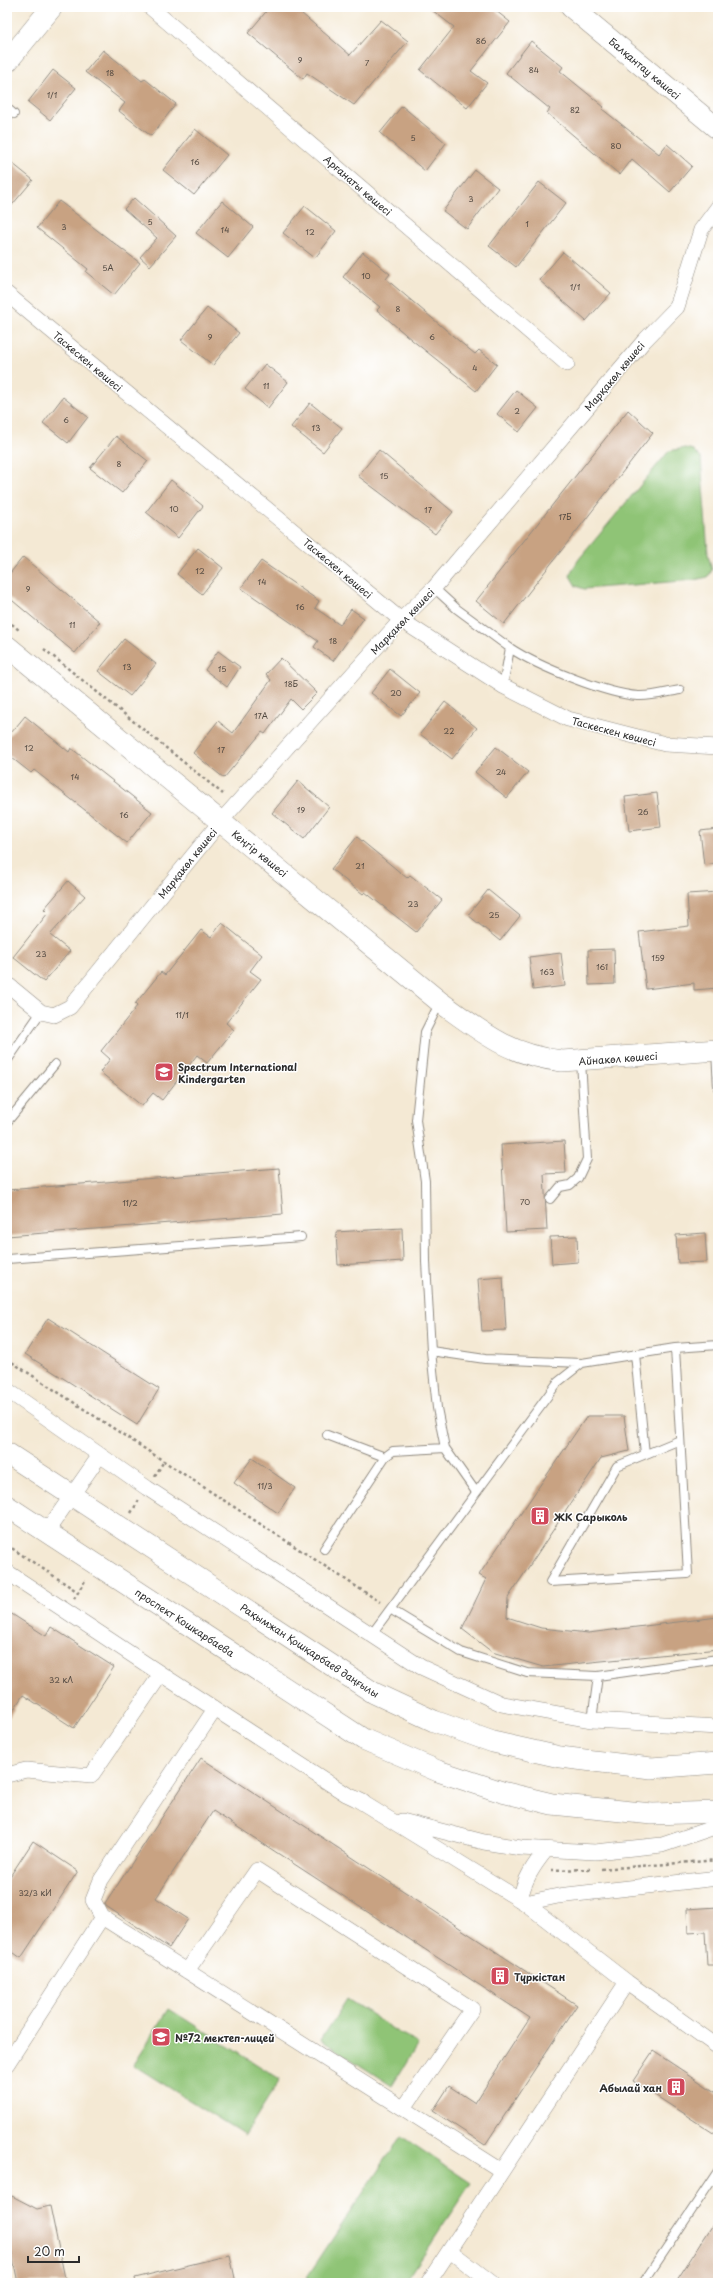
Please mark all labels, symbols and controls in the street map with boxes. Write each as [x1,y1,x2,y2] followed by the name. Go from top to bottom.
[605,34,684,103] street label: Балқантау көшесі
[476,35,487,47] house number: 86
[298,54,303,66] house number: 9
[365,57,370,69] house number: 7
[529,64,539,76] house number: 84
[106,67,114,79] house number: 18
[47,89,58,101] house number: 1/1
[570,104,580,116] house number: 82
[410,132,416,144] house number: 5
[611,140,622,152] house number: 80
[321,151,395,219] street label: Арғанаты көшесі
[190,156,200,168] house number: 16
[468,193,474,205] house number: 3
[147,216,153,228] house number: 5
[525,218,529,230] house number: 1
[61,221,67,233] house number: 3
[221,224,229,236] house number: 14
[305,226,315,238] house number: 12
[102,262,114,274] house number: 5А
[361,270,371,282] house number: 10
[570,281,581,293] house number: 1/1
[396,303,401,315] house number: 8
[50,327,126,395] street label: Таскескен көшесі
[208,331,213,343] house number: 9
[429,331,435,343] house number: 6
[580,338,648,414] street label: Марқакөл көшесі
[472,362,478,374] house number: 4
[263,380,269,392] house number: 11
[514,405,520,417] house number: 2
[63,414,69,426] house number: 6
[312,422,320,434] house number: 13
[117,458,122,470] house number: 8
[380,470,388,482] house number: 15
[169,503,179,515] house number: 10
[424,504,433,516] house number: 17
[558,511,572,523] house number: 17Б
[300,534,376,602] street label: Таскескен көшесі
[195,565,205,577] house number: 12
[258,576,266,588] house number: 14
[26,583,31,595] house number: 9
[367,585,438,657] street label: Марқакөл көшесі
[295,601,305,613] house number: 16
[69,619,75,631] house number: 11
[329,635,337,647] house number: 18
[123,661,131,673] house number: 13
[218,663,226,675] house number: 15
[284,678,298,690] house number: 18Б
[390,687,402,699] house number: 20
[254,710,268,722] house number: 17А
[570,713,658,749] street label: Таскескен көшесі
[444,725,454,737] house number: 22
[24,742,34,754] house number: 12
[217,744,226,756] house number: 17
[496,766,506,778] house number: 24
[71,771,79,783] house number: 14
[297,804,305,816] house number: 19
[638,806,649,818] house number: 26
[119,809,129,821] house number: 16
[154,825,220,901] street label: Марқакөл көшесі
[229,826,291,880] street label: Кеңгір көшесі
[355,860,365,872] house number: 21
[408,898,418,910] house number: 23
[489,909,499,921] house number: 25
[36,948,46,960] house number: 23
[651,952,665,964] house number: 159
[596,961,608,973] house number: 161
[540,966,554,978] house number: 163
[175,1009,189,1021] house number: 11/1
[578,1048,658,1068] street label: Айнакөл көшесі
[178,1059,297,1086] place label: Spectrum International Kindergarten
[153,1061,175,1083] school or university icon: Spectrum International Kindergarten
[520,1196,530,1208] house number: 70
[122,1197,138,1209] house number: 11/2
[257,1480,273,1492] house number: 11/3
[529,1505,551,1527] building icon: ЖК Сарыколь
[553,1509,628,1524] place label: ЖК Сарыколь
[132,1584,238,1660] street label: проспект Кошкарбаева
[238,1599,382,1701] street label: Рақымжан Қошқарбаев даңғылы
[49,1674,73,1686] house number: 32 кЛ
[19,1887,51,1899] house number: 32/3 кИ
[489,1965,511,1987] building icon: Түркістан
[514,1969,566,1984] place label: Түркістан
[150,2026,172,2048] school or university icon: №72 мектеп-лицей
[175,2030,275,2045] place label: №72 мектеп-лицей
[665,2076,687,2098] building icon: Абылай хан
[599,2080,662,2095] place label: Абылай хан
[28,2238,79,2264] scale bar
[34,2242,65,2260] text: 20 m

